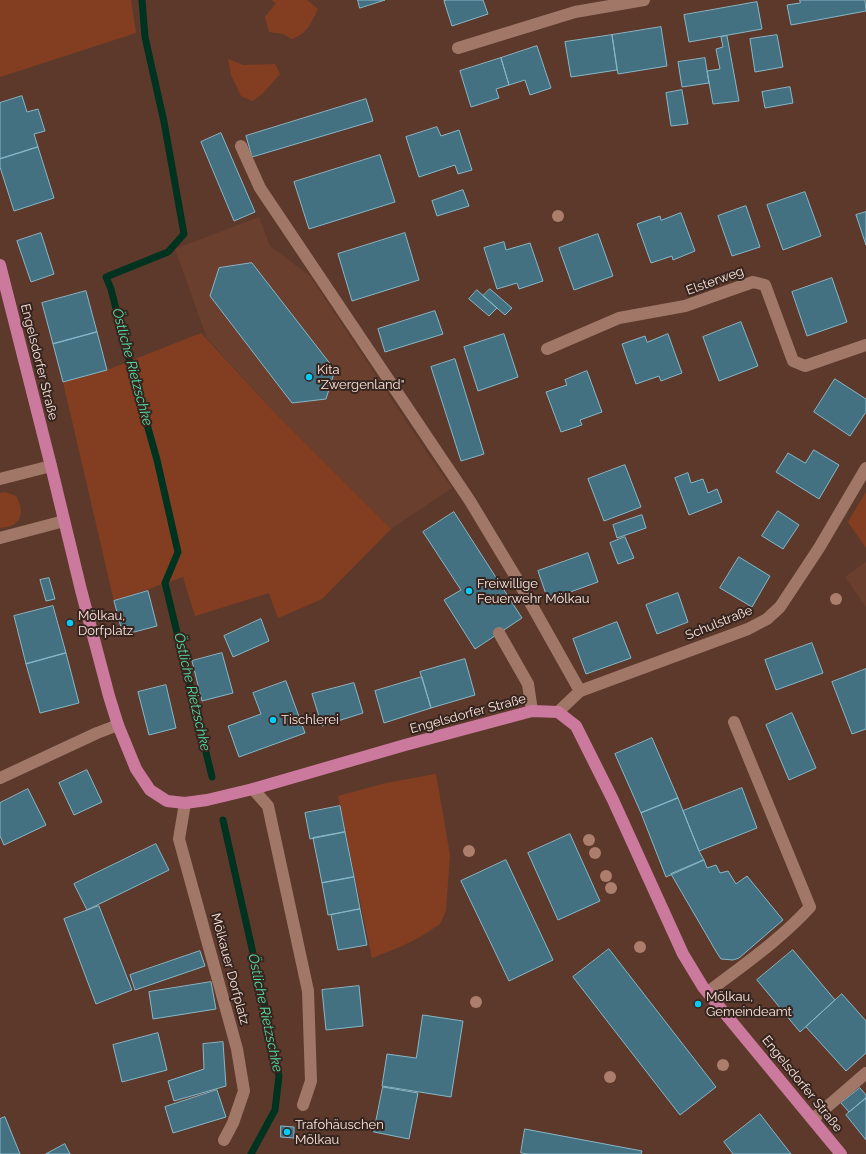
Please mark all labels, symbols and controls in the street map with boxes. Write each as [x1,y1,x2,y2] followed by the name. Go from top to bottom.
[684,263,746,299] street label: Elsterweg
[17,302,61,422] street label: Engelsdorfer Straße
[108,306,156,428] water label: Östliche Rietzschke
[317,362,404,393] place label: Kita "Zwergenland"
[304,372,314,382] marker: Kita "Zwergenland"
[477,576,589,607] place label: Freiwillige Feuerwehr Mölkau
[464,586,474,596] marker: Freiwillige Feuerwehr Mölkau
[683,602,755,644] street label: Schulstraße
[78,608,133,639] place label: Mölkau, Dorfplatz
[65,618,75,628] marker: Mölkau, Dorfplatz
[170,631,214,753] water label: Östliche Rietzschke
[408,691,528,737] street label: Engelsdorfer Straße
[281,712,339,728] place label: Tischlerei
[268,715,278,725] marker: Tischlerei
[208,911,252,1027] street label: Mölkauer Dorfplatz
[244,952,286,1074] water label: Östliche Rietzschke
[706,989,792,1020] place label: Mölkau, Gemeindeamt
[693,999,703,1009] marker: Mölkau, Gemeindeamt
[758,1033,846,1135] street label: Engelsdorfer Straße
[295,1117,384,1148] place label: Trafohäuschen Mölkau
[282,1127,292,1137] marker: Trafohäuschen Mölkau

